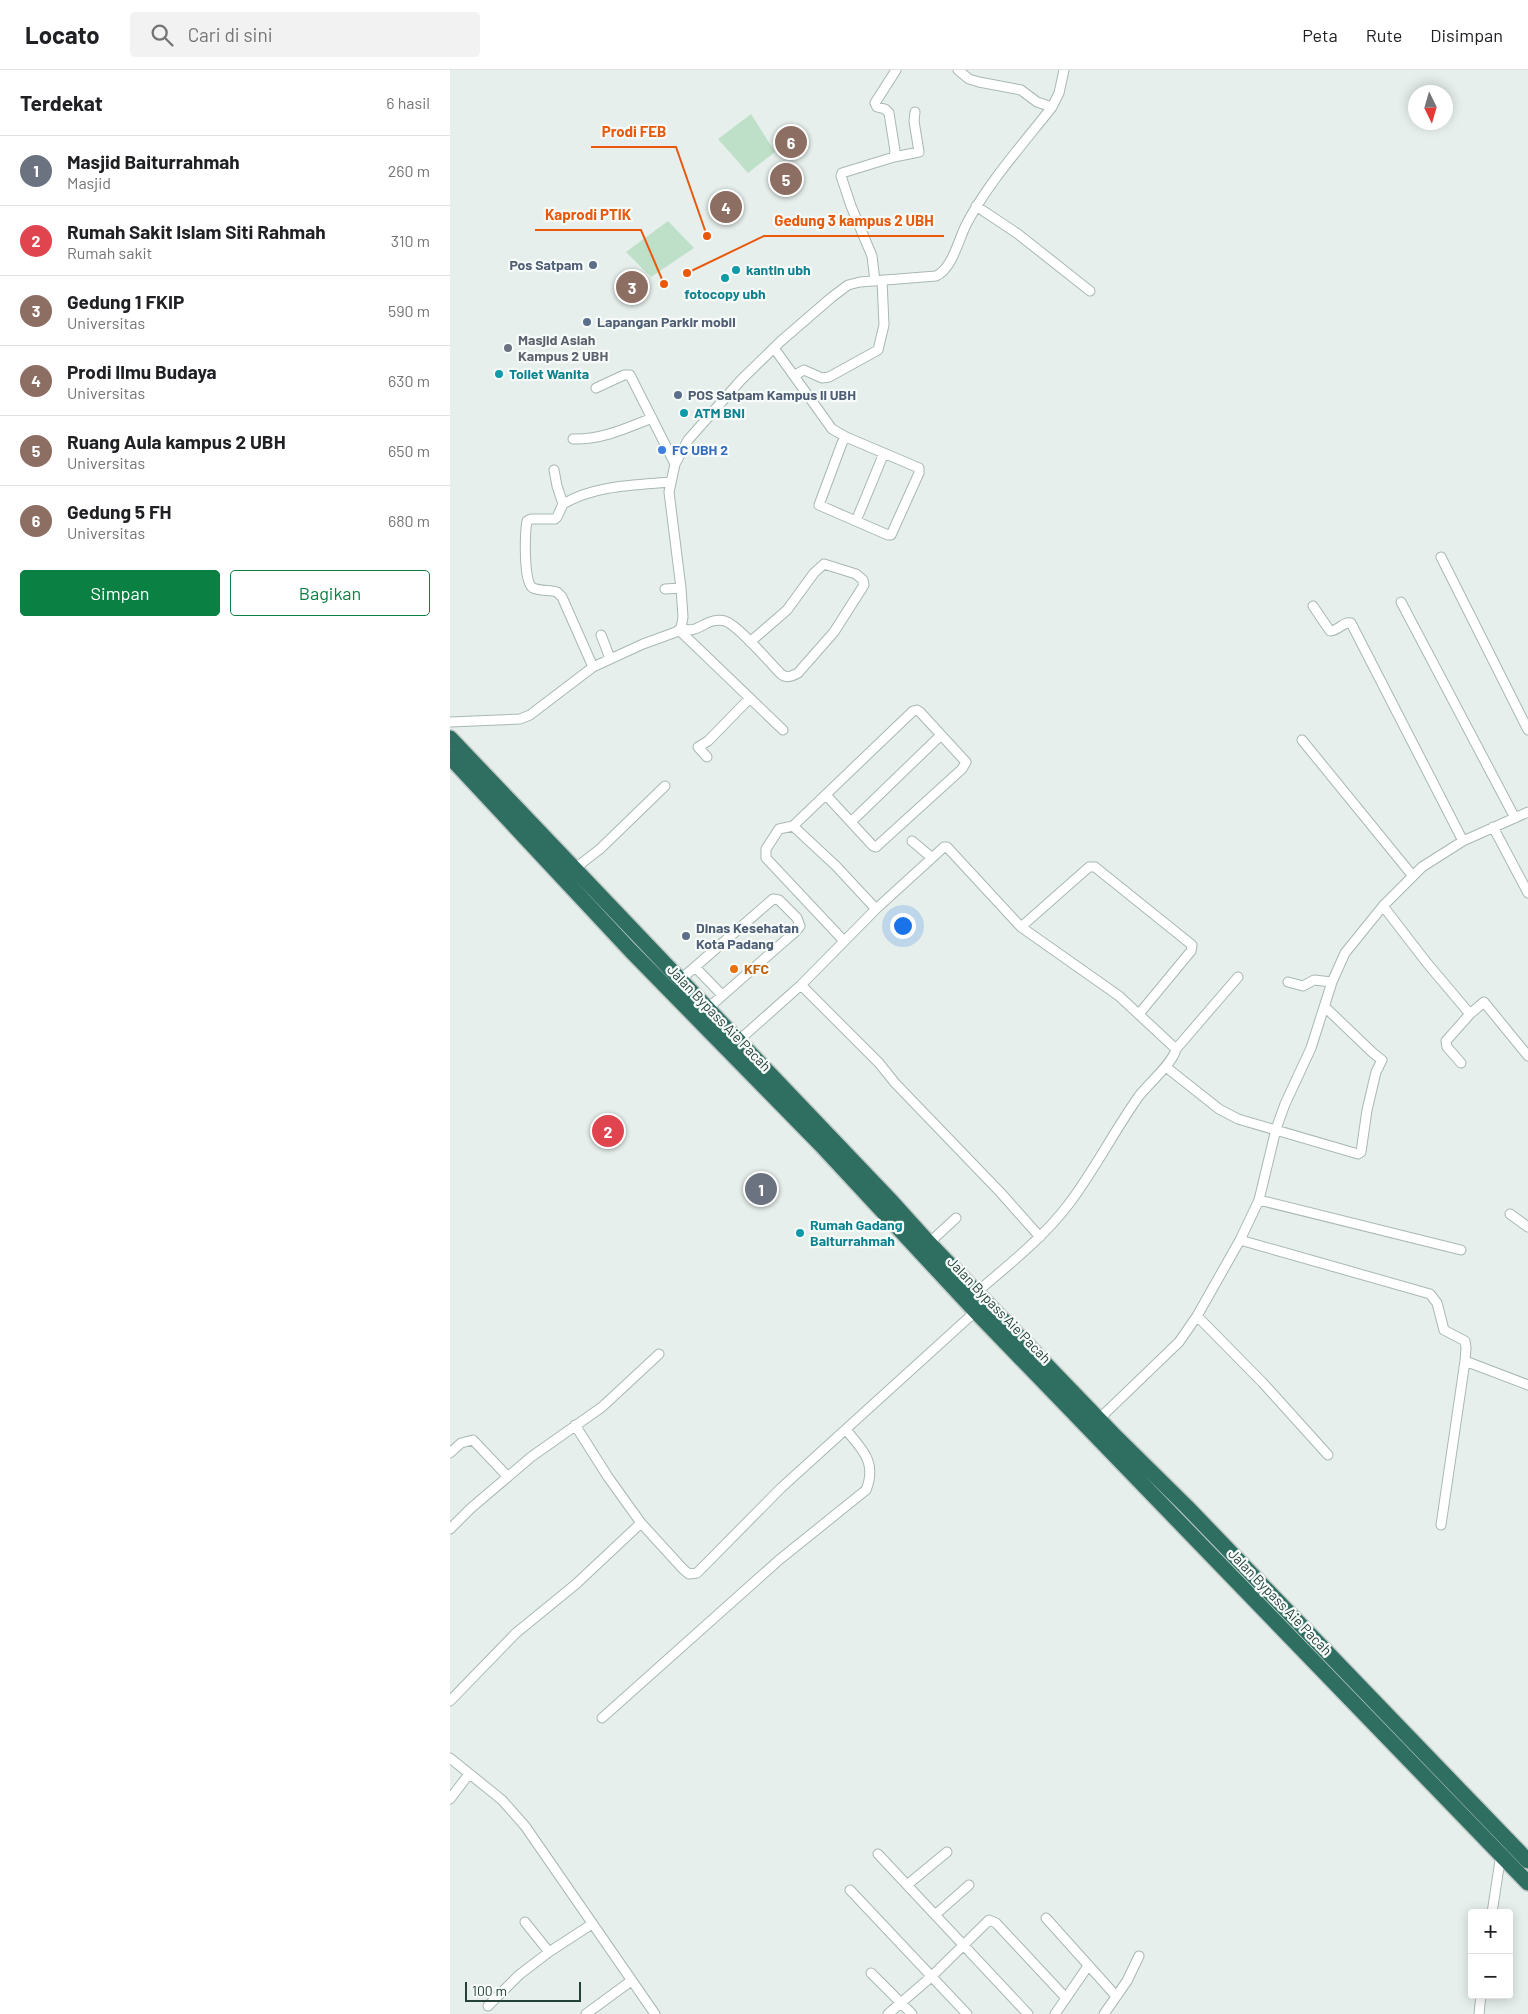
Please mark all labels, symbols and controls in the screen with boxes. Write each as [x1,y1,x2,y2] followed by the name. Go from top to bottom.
[130,12,480,57] search box
[25,20,100,49] text: Locato
[148,21,176,49] icon: search
[188,23,272,46] text: Cari di sini
[1302,24,1338,46] text: Peta
[1366,24,1402,46] text: Rute
[1430,24,1503,46] text: Disimpan
[1408,85,1453,130] north arrow
[20,90,103,115] text: Terdekat
[386,93,430,112] text: 6 hasil
[591,117,676,147] callout: Prodi FEB
[602,122,666,140] text: Prodi FEB
[775,123,807,161] pin: 6
[67,150,240,173] text: Masjid Baiturrahmah
[770,160,802,198] pin: 5
[33,161,39,180] text: 1
[388,161,430,180] text: 260 m
[67,173,111,192] text: Masjid
[710,188,742,226] pin: 4
[535,200,641,230] callout: Kaprodi PTIK
[545,205,632,223] text: Kaprodi PTIK
[764,206,944,236] callout: Gedung 3 kampus 2 UBH
[774,211,934,229] text: Gedung 3 kampus 2 UBH
[67,220,326,243] text: Rumah Sakit Islam Siti Rahmah
[32,231,40,250] text: 2
[391,231,430,250] text: 310 m
[67,243,152,262] text: Rumah sakit
[510,256,583,273] place label: Pos Satpam
[587,259,599,271] marker: Pos Satpam
[746,261,811,278] place label: kantin ubh
[730,264,742,276] marker: kantin ubh
[616,268,648,306] pin: 3
[719,272,731,284] marker: fotocopy ubh
[684,285,766,302] place label: fotocopy ubh
[67,290,184,313] text: Gedung 1 FKIP
[32,301,40,320] text: 3
[388,301,430,320] text: 590 m
[67,313,145,332] text: Universitas
[597,313,736,330] place label: Lapangan Parkir mobil
[581,316,593,328] marker: Lapangan Parkir mobil
[518,331,608,364] place label: Masjid Asiah Kampus 2 UBH
[502,342,514,354] marker: Masjid Asiah Kampus 2 UBH
[67,360,217,383] text: Prodi Ilmu Budaya
[509,365,589,382] place label: Toilet Wanita
[493,368,505,380] marker: Toilet Wanita
[31,371,41,390] text: 4
[388,371,430,390] text: 630 m
[67,383,145,402] text: Universitas
[688,386,856,403] place label: POS Satpam Kampus ll UBH
[672,389,684,401] marker: POS Satpam Kampus ll UBH
[694,404,745,421] place label: ATM BNI
[678,407,690,419] marker: ATM BNI
[67,430,286,453] text: Ruang Aula kampus 2 UBH
[32,441,40,460] text: 5
[388,441,430,460] text: 650 m
[672,441,728,458] place label: FC UBH 2
[656,444,668,456] marker: FC UBH 2
[67,453,145,472] text: Universitas
[67,500,171,523] text: Gedung 5 FH
[32,511,40,530] text: 6
[388,511,430,530] text: 680 m
[67,523,145,542] text: Universitas
[20,570,220,616] button: Simpan
[230,570,430,616] button: Bagikan
[890,913,916,939] your location
[696,919,799,952] place label: Dinas Kesehatan Kota Padang
[680,930,692,942] marker: Dinas Kesehatan Kota Padang
[744,960,769,977] place label: KFC
[664,961,775,1075] street label: Jalan Bypass Aie Pacah
[728,963,740,975] marker: KFC
[592,1112,624,1150] pin: 2
[745,1170,777,1208] pin: 1
[810,1216,903,1249] place label: Rumah Gadang Baiturrahmah
[794,1227,806,1239] marker: Rumah Gadang Baiturrahmah
[944,1253,1055,1367] street label: Jalan Bypass Aie Pacah
[1225,1545,1336,1659] street label: Jalan Bypass Aie Pacah
[1468,1909,1513,1999] map controls
[1468,1909,1513,1954] button: +
[1468,1954,1513,1999] button: −
[465,1979,581,2002] scale bar
[472,1982,507,1999] text: 100 m

